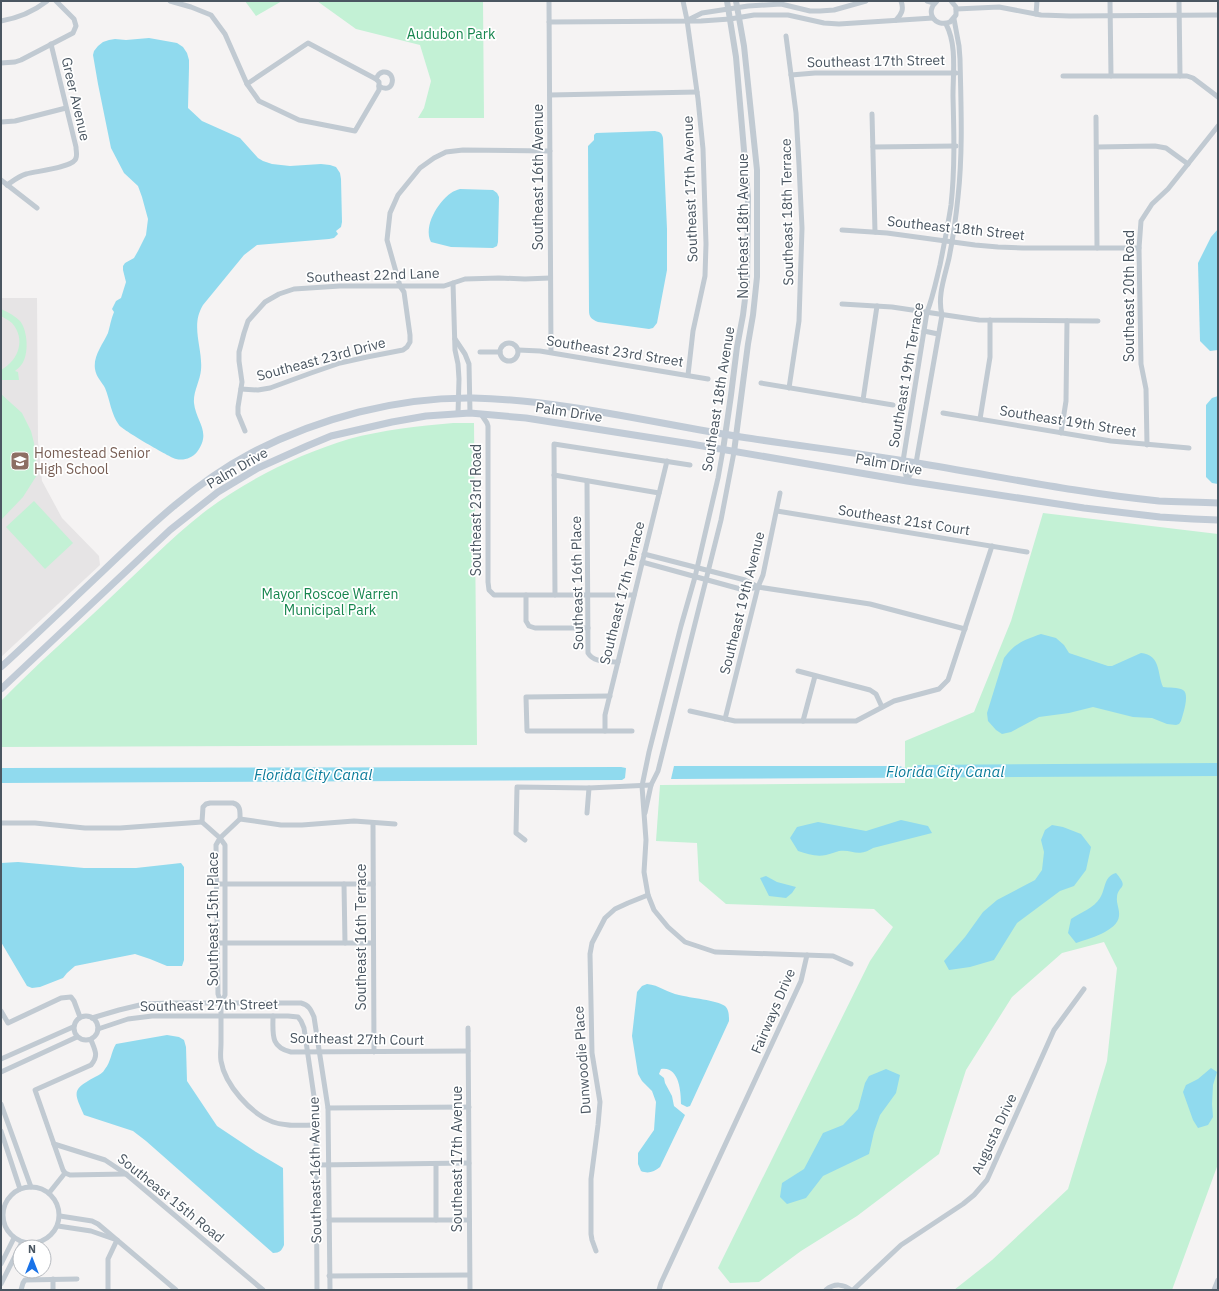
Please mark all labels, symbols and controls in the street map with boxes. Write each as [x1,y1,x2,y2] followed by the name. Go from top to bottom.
[407,25,496,43] park label: Audubon Park
[807,51,945,71] street label: Southeast 17th Street
[58,55,94,143] street label: Greer Avenue
[529,103,547,250] street label: Southeast 16th Avenue
[678,115,702,263] street label: Southeast 17th Avenue
[777,138,797,286] street label: Southeast 18th Terrace
[734,153,752,299] street label: Northeast 18th Avenue
[886,212,1026,244] street label: Southeast 18th Street
[1120,230,1138,362] street label: Southeast 20th Road
[306,264,440,286] street label: Southeast 22nd Lane
[884,301,928,449] street label: Southeast 19th Terrace
[698,325,738,473] street label: Southeast 18th Avenue
[545,331,685,371] street label: Southeast 23rd Street
[255,333,388,385] street label: Southeast 23rd Drive
[534,398,604,426] street label: Palm Drive
[998,401,1138,441] street label: Southeast 19th Street
[203,443,271,493] street label: Palm Drive
[34,444,150,478] place label: Homestead Senior High School
[467,444,485,576] street label: Southeast 23rd Road
[854,449,924,479] street label: Palm Drive
[9,450,31,472] school or university icon: Homestead Senior High School
[837,501,971,539] street label: Southeast 21st Court
[567,515,587,650] street label: Southeast 16th Place
[595,519,649,666] street label: Southeast 17th Terrace
[716,529,769,676] street label: Southeast 19th Avenue
[262,585,398,619] park label: Mayor Roscoe Warren Municipal Park
[886,762,1004,781] water label: Florida City Canal
[254,765,372,784] water label: Florida City Canal
[204,852,222,986] street label: Southeast 15th Place
[352,863,370,1011] street label: Southeast 16th Terrace
[747,965,799,1056] street label: Fairways Drive
[140,995,278,1015] street label: Southeast 27th Street
[569,1005,595,1115] street label: Dunwoodie Place
[290,1029,424,1049] street label: Southeast 27th Court
[448,1085,466,1232] street label: Southeast 17th Avenue
[967,1090,1021,1177] street label: Augusta Drive
[305,1096,325,1243] street label: Southeast 16th Avenue
[114,1149,228,1247] street label: Southeast 15th Road
[12,1239,52,1279] north arrow
[28,1242,36,1256] text: N

